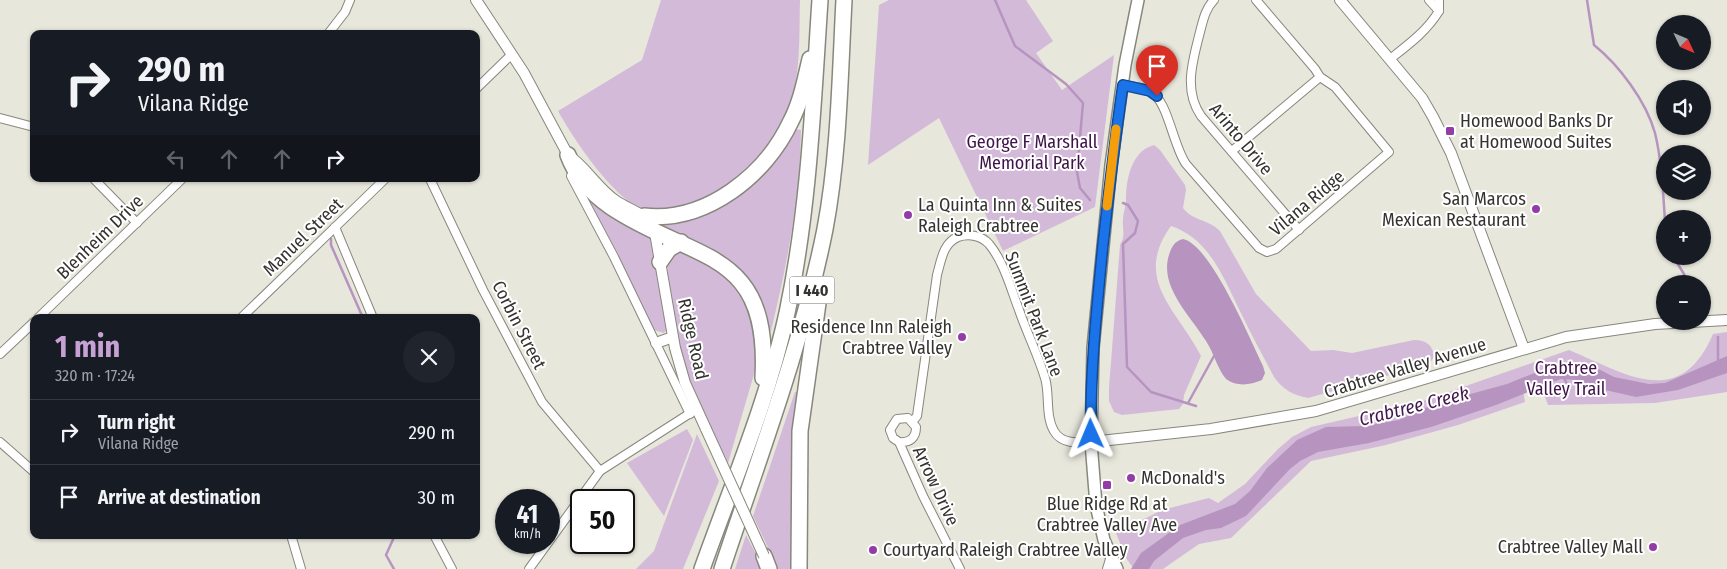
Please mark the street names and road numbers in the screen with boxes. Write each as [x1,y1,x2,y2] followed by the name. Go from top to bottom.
[1205,99,1278,180] street label: Arinto Drive
[1265,165,1349,241] street label: Vilana Ridge
[52,190,148,284] street label: Blenheim Drive
[258,193,348,281] street label: Manuel Street
[1000,248,1068,380] street label: Summit Park Lane
[790,276,834,304] road number: I 440
[487,277,551,373] street label: Corbin Street
[673,296,713,382] street label: Ridge Road
[1321,333,1489,403] street label: Crabtree Valley Avenue
[908,443,964,529] street label: Arrow Drive

